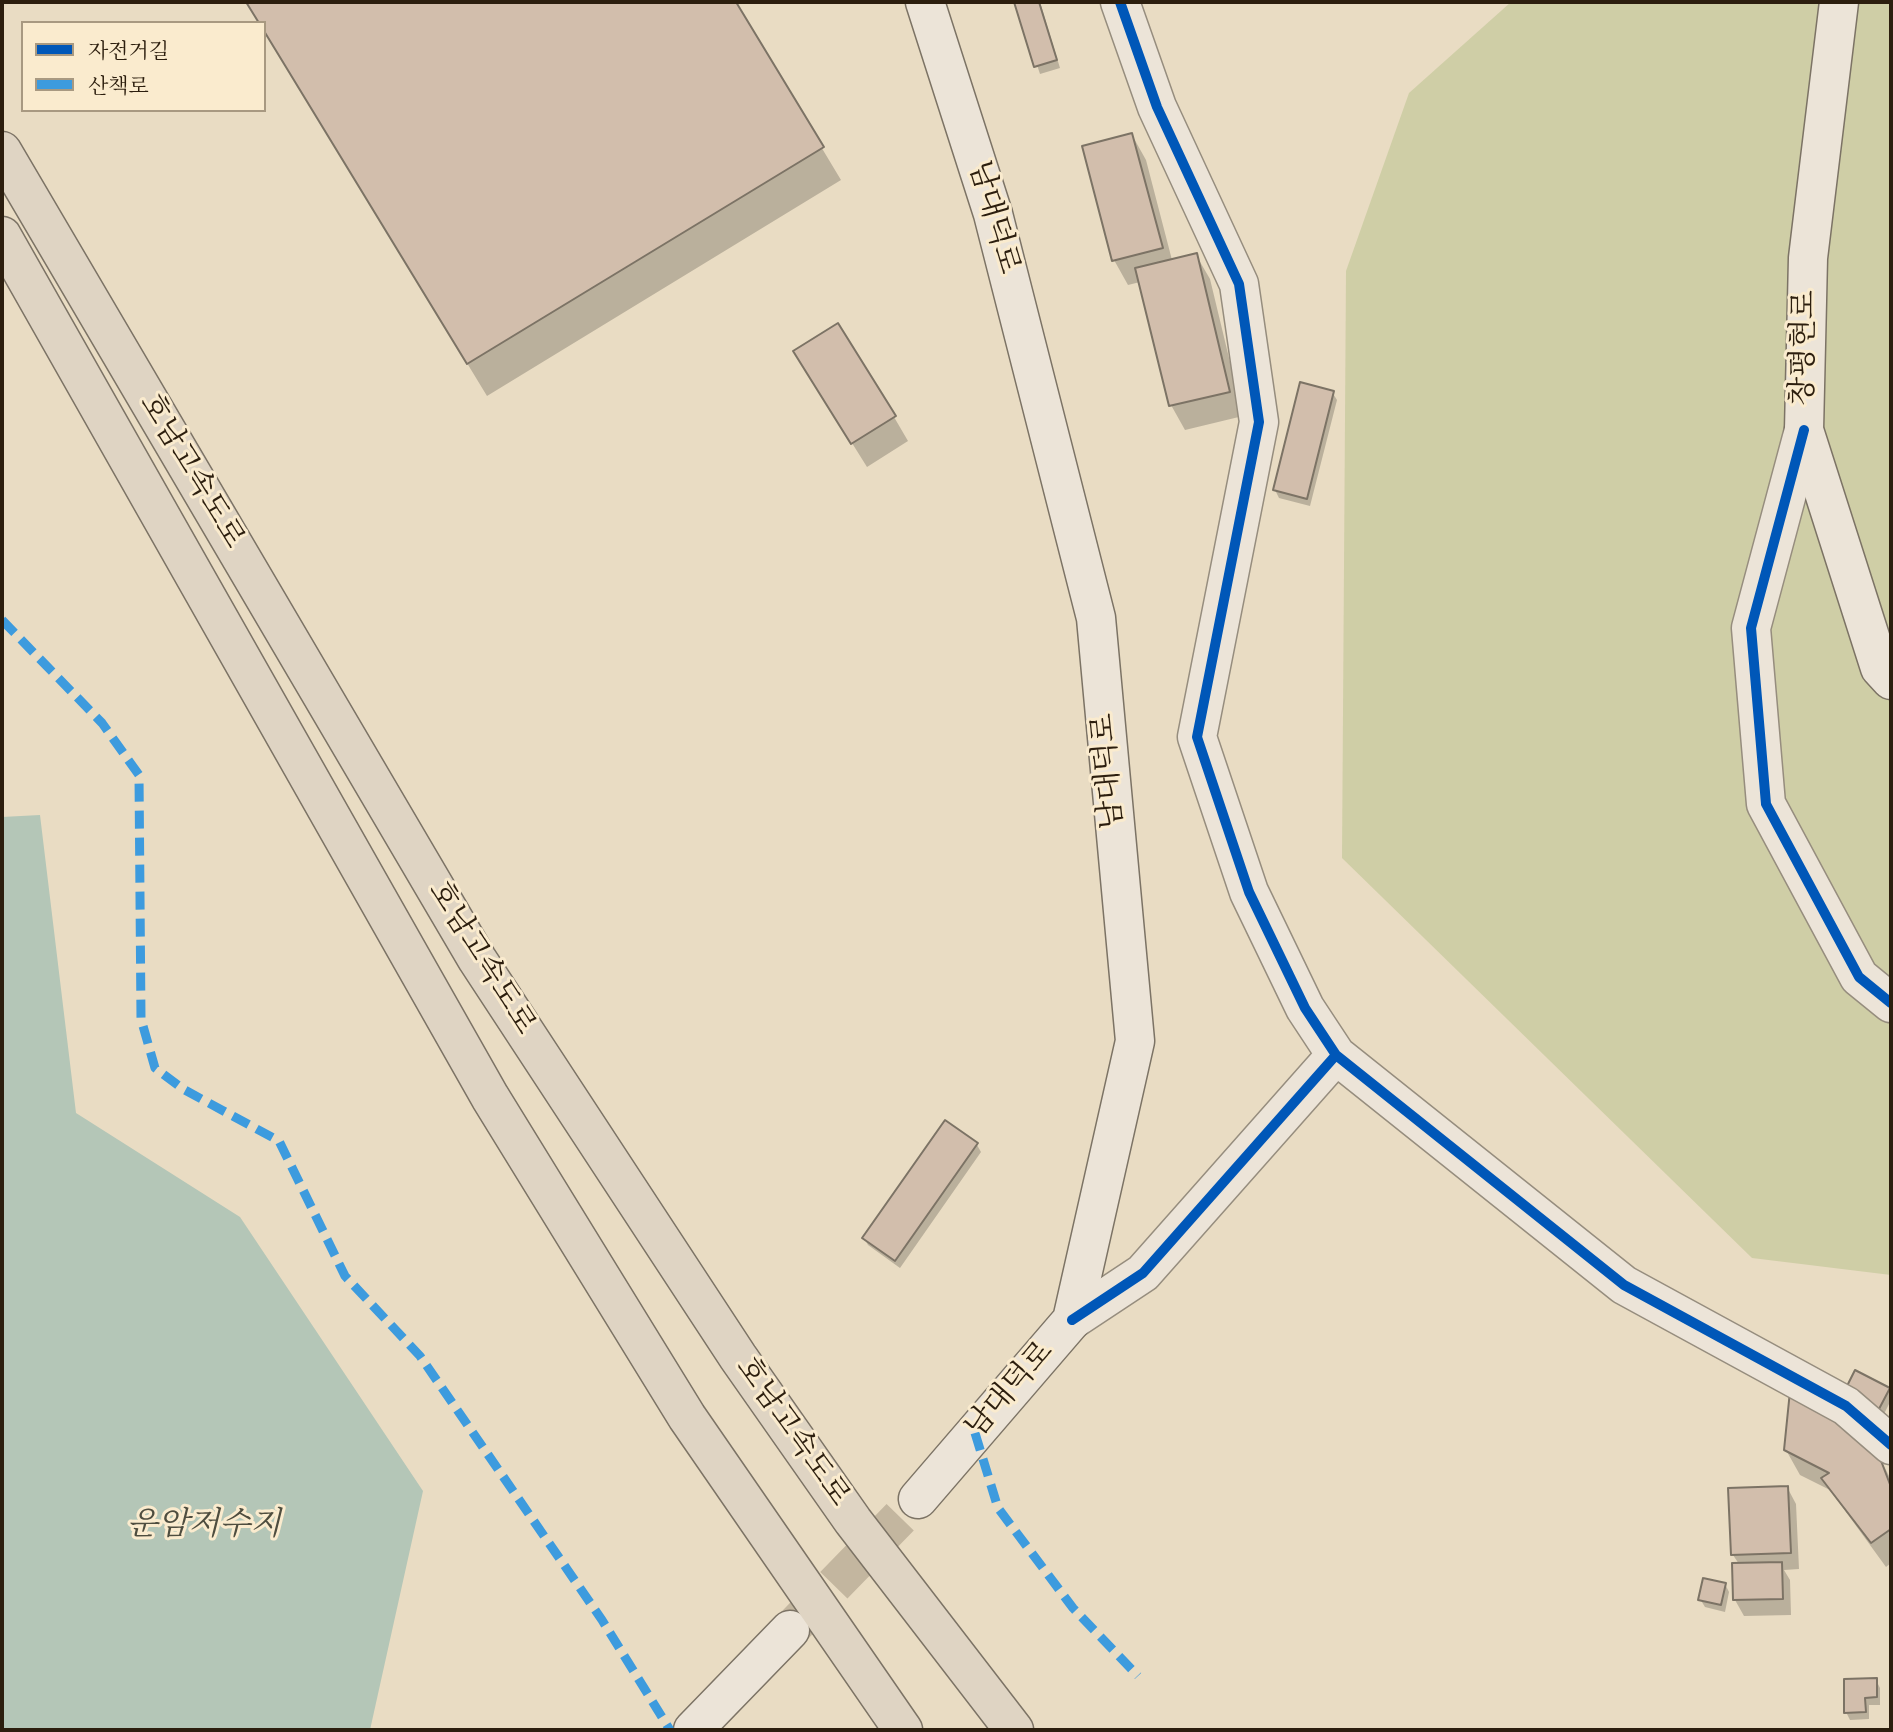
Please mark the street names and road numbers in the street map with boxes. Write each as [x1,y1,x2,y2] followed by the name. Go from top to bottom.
[959,157,1025,279] street label: 남대덕로
[1787,290,1825,406] street label: 창평현로
[130,388,250,556] street label: 호남고속도로
[1087,712,1133,830] street label: 남대덕로
[419,876,541,1042] street label: 호남고속도로
[959,1335,1063,1447] street label: 남대덕로
[726,1351,856,1515] street label: 호남고속도로

